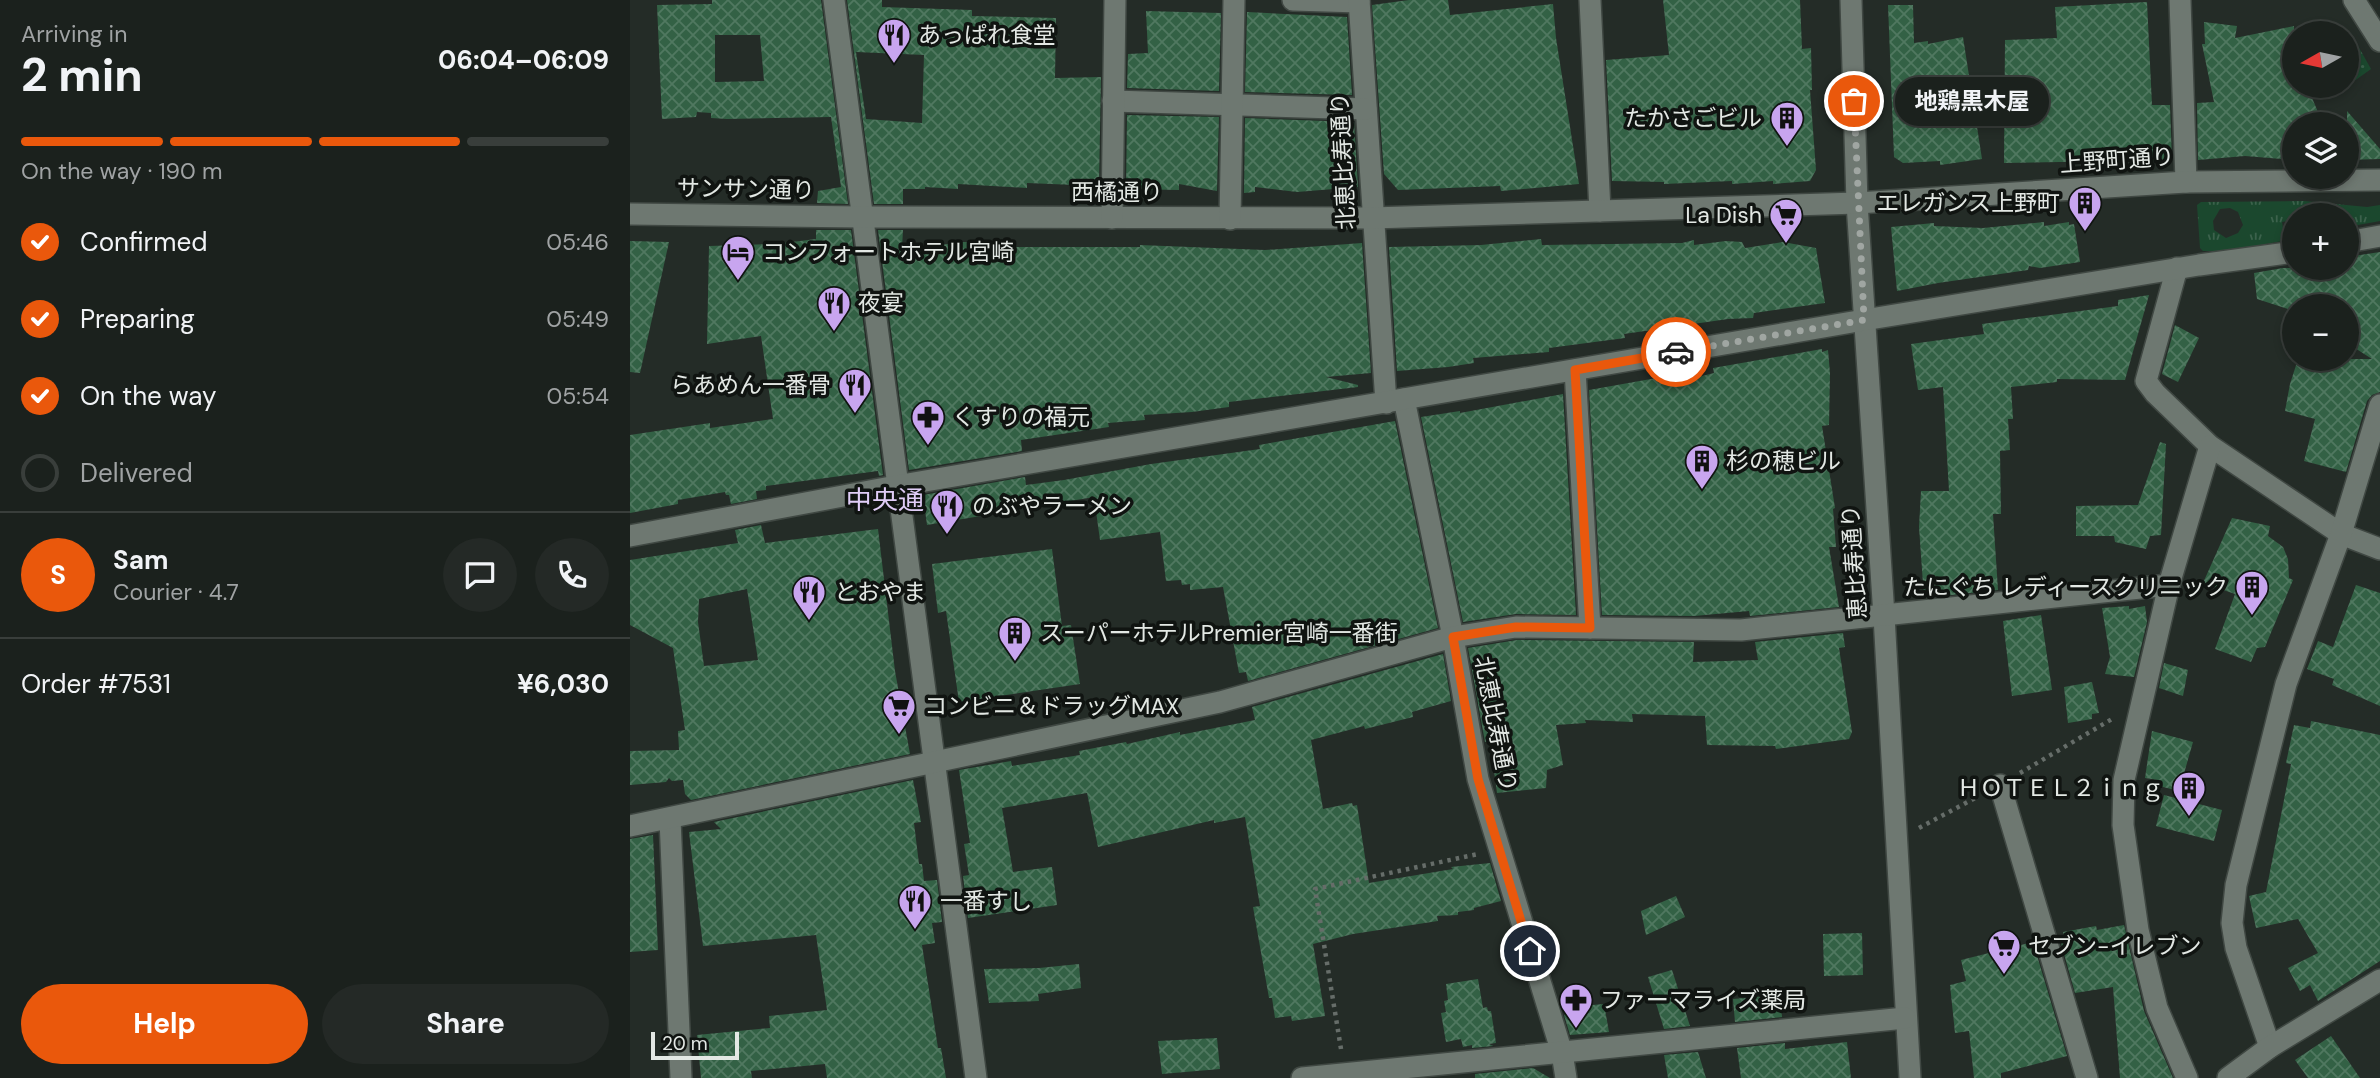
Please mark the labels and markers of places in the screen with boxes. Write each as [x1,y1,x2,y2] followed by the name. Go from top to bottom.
[875,16,913,65] restaurant icon: あっぱれ食堂
[918,20,1056,50] place label: あっぱれ食堂
[1824,71,1884,131] pin
[1896,76,2050,126] callout: 地鶏黒木屋
[1768,99,1806,148] building icon: たかさごビル
[1624,103,1762,133] place label: たかさごビル
[2066,184,2104,233] building icon: エレガンス上野町
[1876,188,2060,218] place label: エレガンス上野町
[1767,196,1805,245] supermarket icon: La Dish
[1685,200,1762,230] place label: La Dish
[719,233,757,282] hotel icon: コンフォートホテル宮崎
[762,237,1014,267] place label: コンフォートホテル宮崎
[815,284,853,333] restaurant icon: 夜宴
[858,288,904,318] place label: 夜宴
[836,366,874,415] restaurant icon: らあめん一番骨
[670,370,831,400] place label: らあめん一番骨
[909,398,947,447] pharmacy icon: くすりの福元
[952,402,1090,432] place label: くすりの福元
[1683,442,1721,491] building icon: 杉の穂ビル
[1726,446,1841,476] place label: 杉の穂ビル
[928,487,966,536] restaurant icon: のぶやラーメン
[972,491,1132,521] place label: のぶやラーメン
[2233,568,2271,617] building icon: たにぐち レディースクリニック
[1903,572,2228,602] place label: たにぐち レディースクリニック
[790,573,828,622] restaurant icon: とおやま
[834,577,926,607] place label: とおやま
[996,614,1034,663] building icon: スーパーホテルPremier宮崎一番街
[1040,618,1398,648] place label: スーパーホテルPremier宮崎一番街
[880,687,918,736] supermarket icon: コンビニ＆ドラッグMAX
[924,691,1179,721] place label: コンビニ＆ドラッグMAX
[2170,769,2208,818] building icon: ＨＯＴＥＬ２ｉｎｇ
[1957,773,2164,803] place label: ＨＯＴＥＬ２ｉｎｇ
[896,882,934,931] restaurant icon: 一番すし
[940,886,1032,916] place label: 一番すし
[1500,921,1560,981] pin
[1985,927,2023,976] supermarket icon: セブン-イレブン
[2028,931,2201,961] place label: セブン-イレブン
[1557,981,1595,1030] pharmacy icon: ファーマライズ薬局
[1600,985,1806,1015] place label: ファーマライズ薬局

